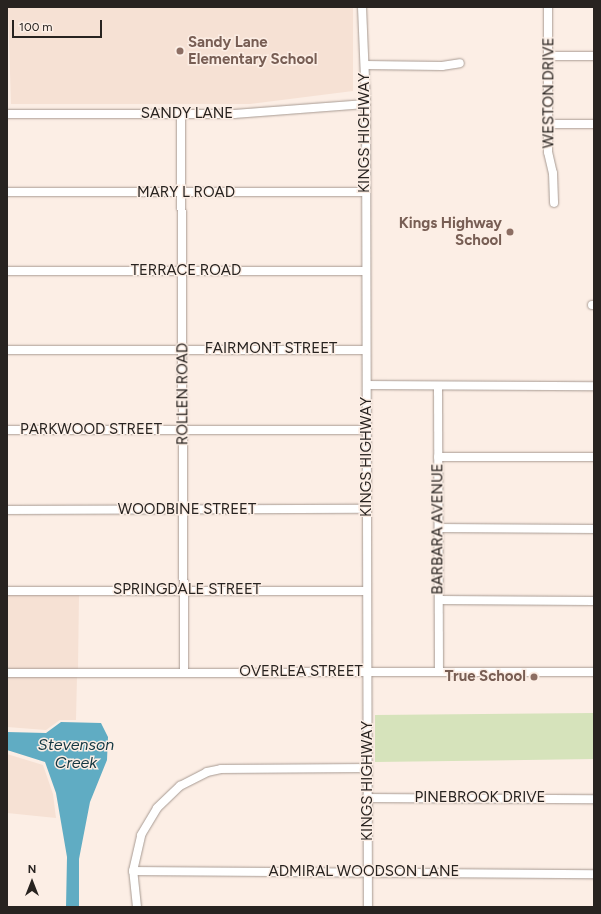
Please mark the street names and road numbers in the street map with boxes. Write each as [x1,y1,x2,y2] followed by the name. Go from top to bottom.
[540,38,558,148] street label: WESTON DRIVE
[356,73,374,193] street label: KINGS HIGHWAY
[141,105,233,123] street label: SANDY LANE
[137,184,235,202] street label: MARY L ROAD
[131,262,241,280] street label: TERRACE ROAD
[205,340,337,358] street label: FAIRMONT STREET
[174,343,192,445] street label: ROLLEN ROAD
[358,397,376,517] street label: KINGS HIGHWAY
[20,421,162,439] street label: PARKWOOD STREET
[429,463,447,595] street label: BARBARA AVENUE
[118,501,256,519] street label: WOODBINE STREET
[113,581,261,599] street label: SPRINGDALE STREET
[239,663,363,681] street label: OVERLEA STREET
[359,721,377,841] street label: KINGS HIGHWAY
[415,789,545,807] street label: PINEBROOK DRIVE
[269,863,459,881] street label: ADMIRAL WOODSON LANE

